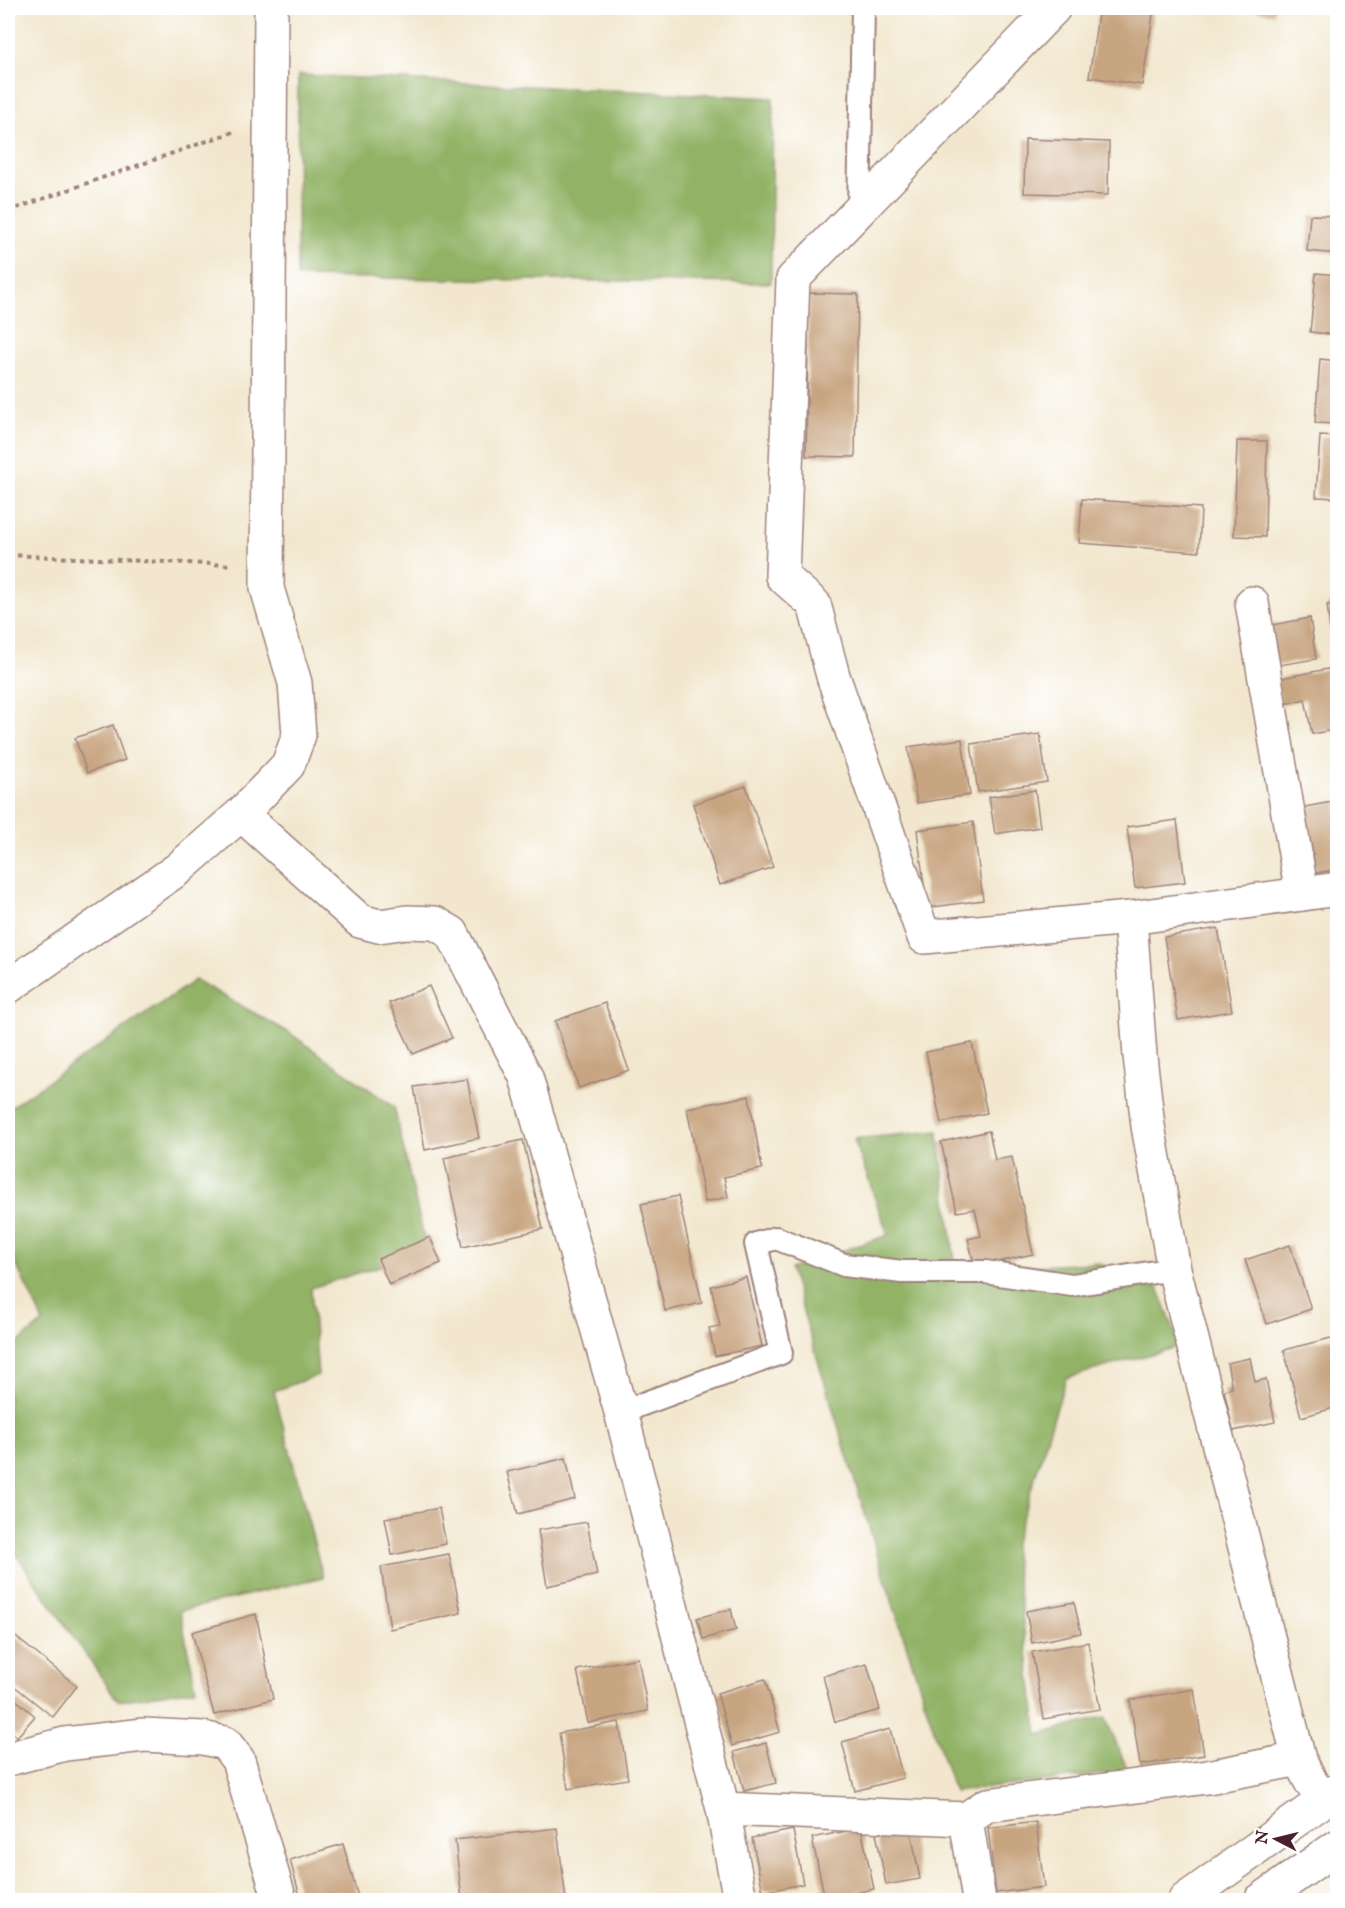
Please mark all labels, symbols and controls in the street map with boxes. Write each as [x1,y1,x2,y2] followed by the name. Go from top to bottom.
[1246,1809,1306,1869] north arrow
[1252,1829,1274,1846] text: N

